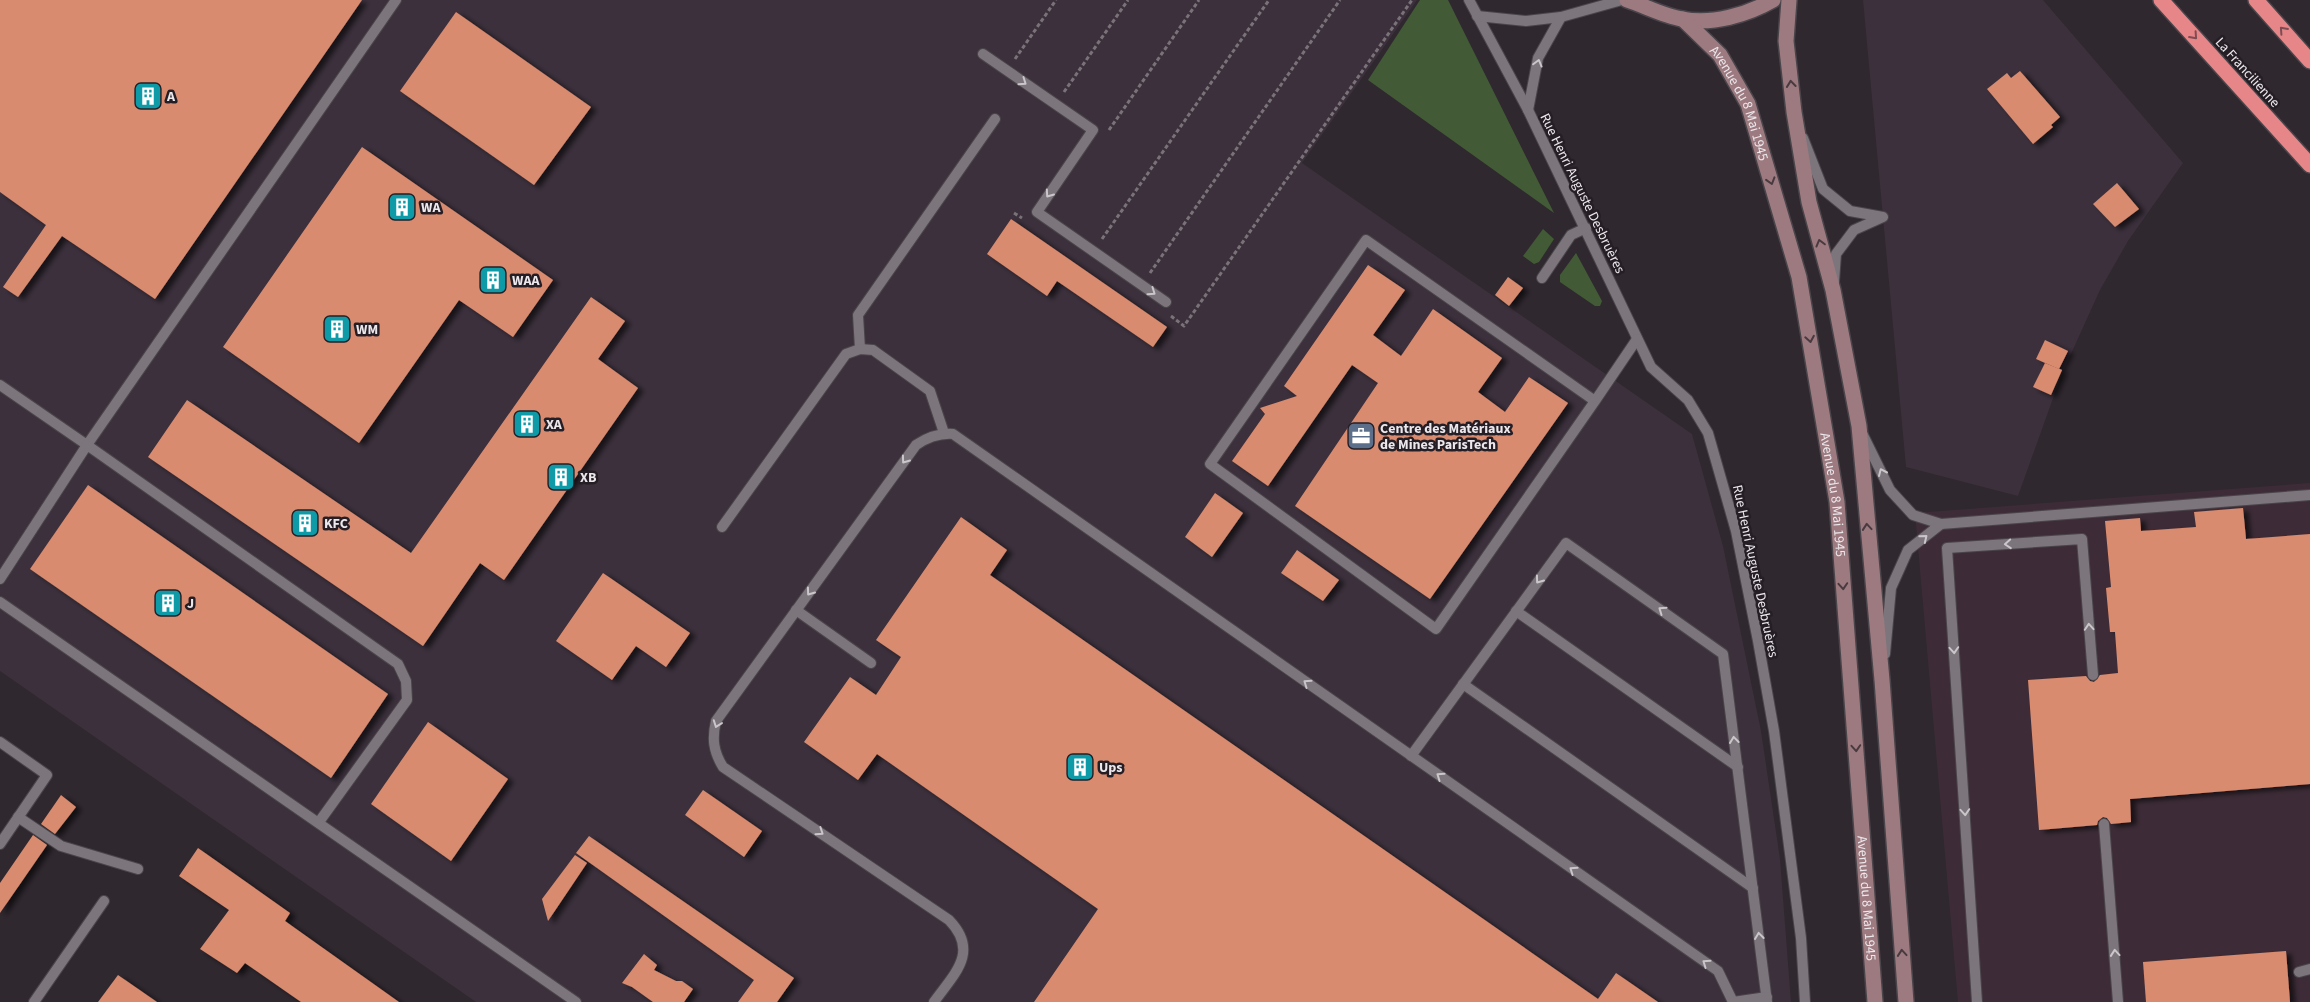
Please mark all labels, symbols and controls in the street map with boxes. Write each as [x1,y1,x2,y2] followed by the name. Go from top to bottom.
[2280,27,2289,36] one-way arrow
[2188,31,2197,40] one-way arrow
[2210,33,2284,112] street label: La Francilienne
[1705,41,1773,163] street label: Avenue du 8 Mai 1945
[1532,58,1543,67] one-way arrow
[1018,76,1027,85] one-way arrow
[1786,79,1797,87] one-way arrow
[133,81,163,111] building icon: A
[166,87,176,107] place label: A
[1535,110,1630,277] street label: Rue Henri Auguste Desbruères
[1766,177,1776,185] one-way arrow
[1046,188,1055,198] one-way arrow
[387,192,417,222] building icon: WA
[421,198,441,218] place label: WA
[1816,240,1826,248] one-way arrow
[478,265,508,295] building icon: WAA
[512,271,540,291] place label: WAA
[1147,286,1156,296] one-way arrow
[322,314,352,344] building icon: WM
[356,320,378,340] place label: WM
[1805,334,1815,343] one-way arrow
[512,409,542,439] building icon: XA
[546,415,563,435] place label: XA
[1380,419,1511,455] place label: Centre des Matériaux de Mines ParisTech
[1346,421,1376,451] office icon: Centre des Matériaux de Mines ParisTech
[1814,431,1850,558] street label: Avenue du 8 Mai 1945
[902,454,911,464] one-way arrow
[546,462,576,492] building icon: XB
[580,468,597,488] place label: XB
[1877,468,1888,477] one-way arrow
[1727,483,1783,659] street label: Rue Henri Auguste Desbruères
[290,508,320,538] building icon: KFC
[324,514,348,534] place label: KFC
[1862,523,1873,531] one-way arrow
[1918,536,1927,544] one-way arrow
[2004,538,2012,549] one-way arrow
[1536,574,1545,584] one-way arrow
[1837,583,1848,591] one-way arrow
[807,586,816,595] one-way arrow
[153,588,183,618] building icon: J
[187,594,194,614] place label: J
[1658,607,1668,616] one-way arrow
[2084,622,2095,630] one-way arrow
[1948,646,1959,654] one-way arrow
[1303,680,1313,689] one-way arrow
[713,719,723,728] one-way arrow
[1730,736,1740,745] one-way arrow
[1850,745,1861,753] one-way arrow
[1065,752,1095,782] building icon: Ups
[1099,758,1122,778] place label: Ups
[1436,773,1446,782] one-way arrow
[1959,808,1970,816] one-way arrow
[814,826,823,835] one-way arrow
[1851,835,1881,962] street label: Avenue du 8 Mai 1945
[1569,867,1579,876] one-way arrow
[1754,932,1765,940] one-way arrow
[1896,949,1907,957] one-way arrow
[2109,949,2120,957] one-way arrow
[1702,960,1712,969] one-way arrow

